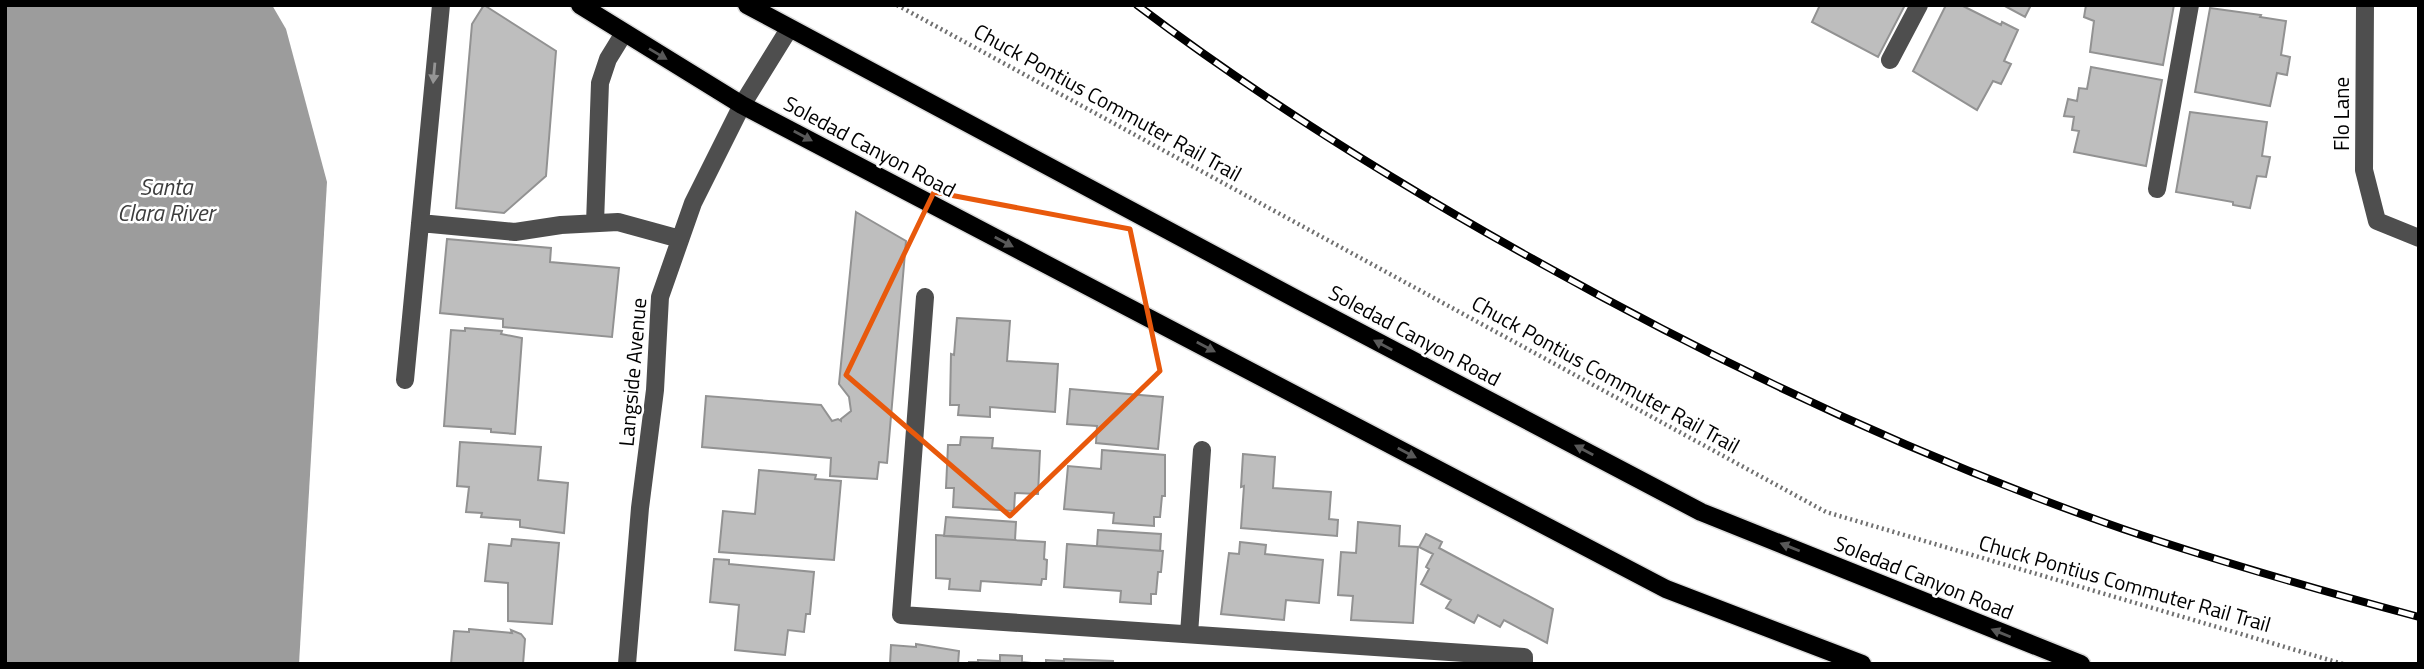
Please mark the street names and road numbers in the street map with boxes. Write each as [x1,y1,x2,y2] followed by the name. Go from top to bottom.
[968,15,1248,189] street label: Chuck Pontius Commuter Rail Trail
[2325,77,2357,151] street label: Flo Lane
[778,87,962,205] street label: Soledad Canyon Road
[1323,276,1507,394] street label: Soledad Canyon Road
[1466,287,1746,461] street label: Chuck Pontius Commuter Rail Trail
[610,296,654,448] street label: Langside Avenue
[1830,526,2018,628] street label: Soledad Canyon Road
[1975,526,2275,640] street label: Chuck Pontius Commuter Rail Trail

